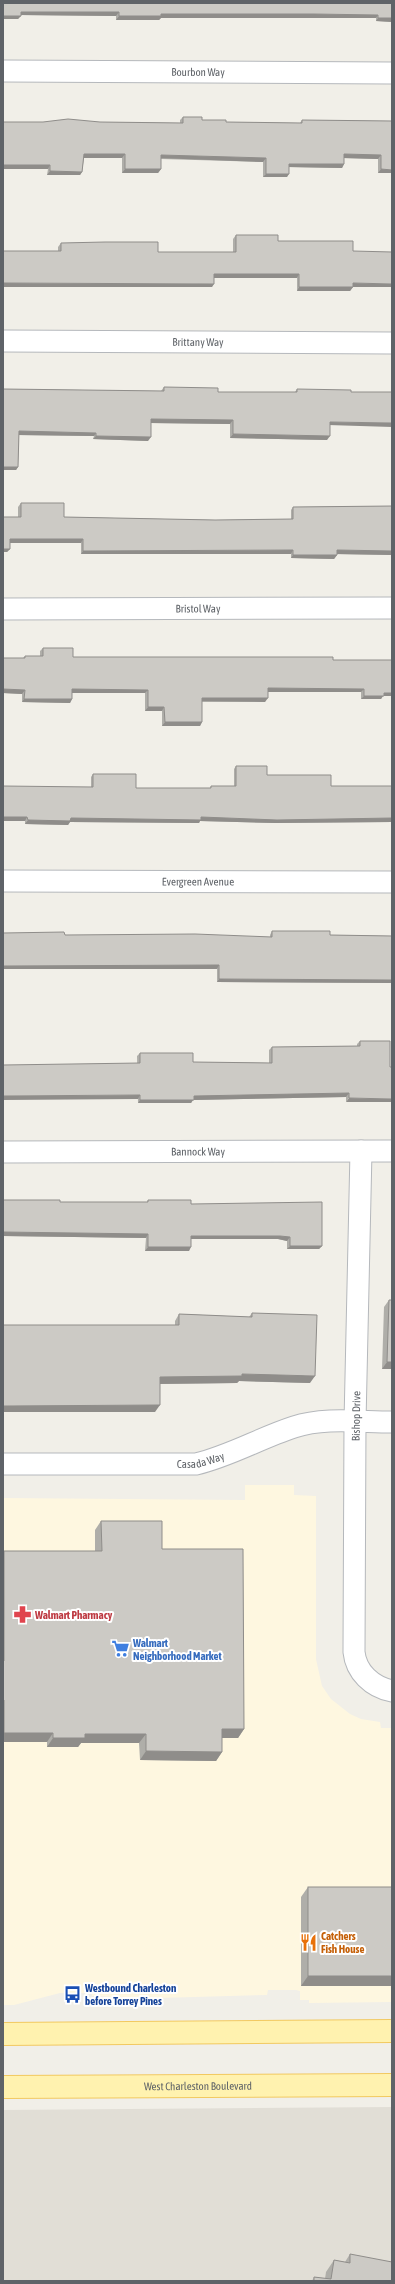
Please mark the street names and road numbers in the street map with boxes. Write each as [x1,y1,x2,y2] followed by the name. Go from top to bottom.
[171,66,225,78] street label: Bourbon Way
[172,336,224,348] street label: Brittany Way
[176,602,221,615] street label: Bristol Way
[162,875,234,888] street label: Evergreen Avenue
[171,1145,225,1158] street label: Bannock Way
[350,1391,362,1441] street label: Bishop Drive
[177,1450,226,1470] street label: Casada Way
[144,2080,252,2092] street label: West Charleston Boulevard

